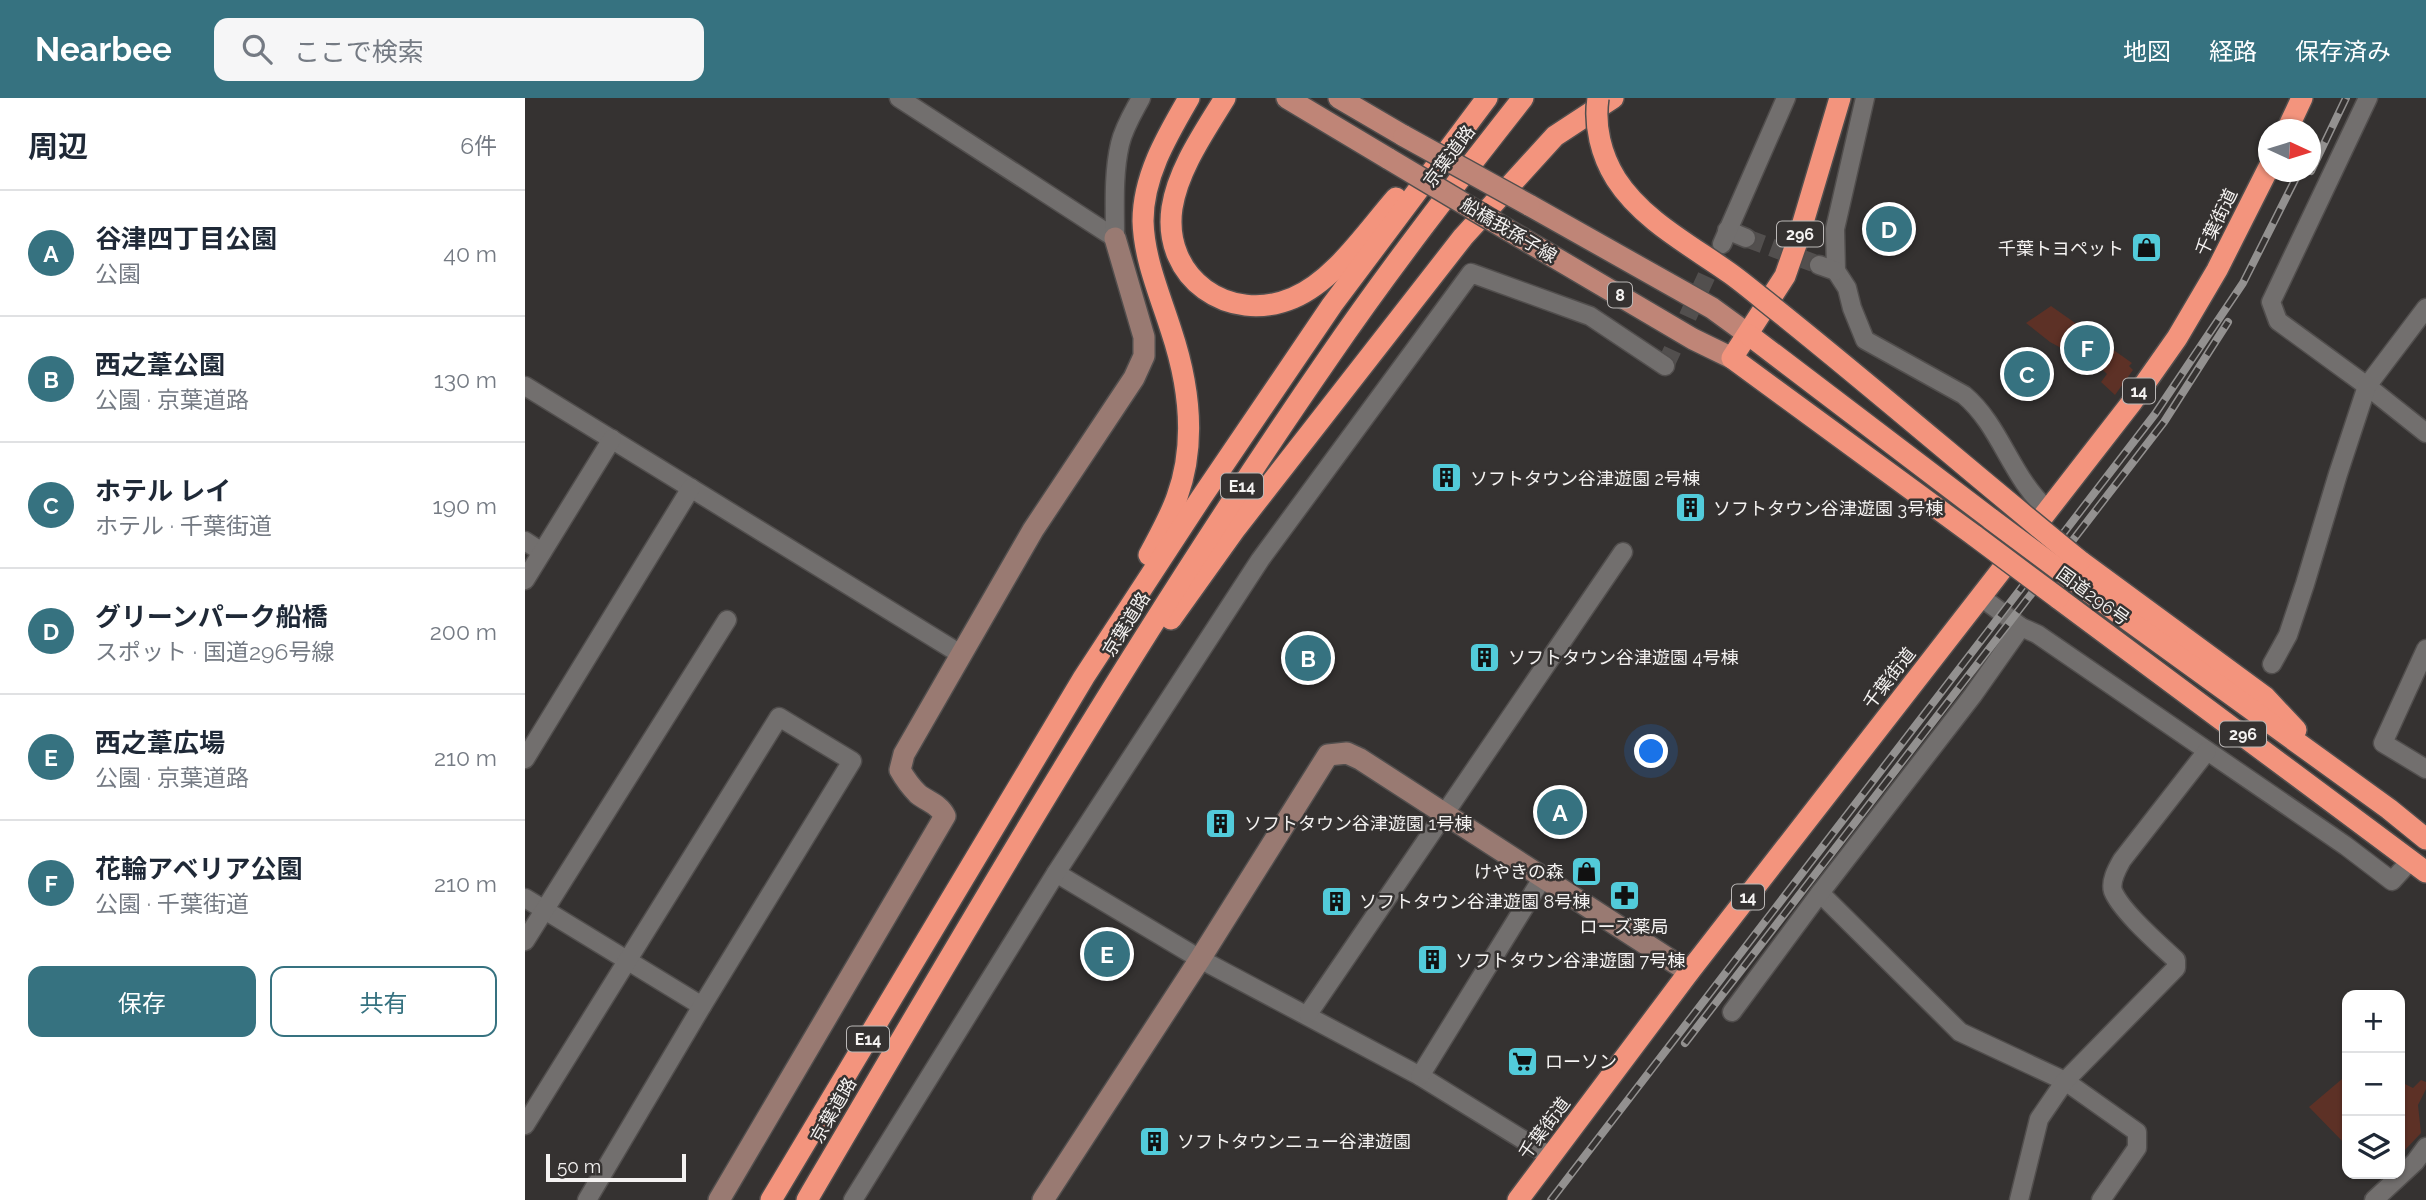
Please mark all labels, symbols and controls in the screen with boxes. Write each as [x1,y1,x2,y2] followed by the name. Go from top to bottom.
[214,18,704,81] search box
[35,30,172,69] text: Nearbee
[238,30,276,68] icon: search
[294,37,424,67] text: ここで検索
[2123,37,2171,66] text: 地図
[2209,37,2257,66] text: 経路
[2295,37,2391,66] text: 保存済み
[2258,119,2321,182] north arrow
[1419,121,1479,191] street label: 京葉道路
[28,129,88,164] text: 周辺
[460,132,497,159] text: 6件
[2191,185,2241,259] street label: 千葉街道
[1457,193,1561,267] street label: 船橋我孫子線
[1866,203,1912,255] pin: D
[1777,222,1823,246] road number: 296
[95,224,277,254] text: 谷津四丁目公園
[2130,231,2164,265] shop icon: 千葉トヨペット
[1998,238,2124,259] place label: 千葉トヨペット
[43,240,59,267] text: A
[443,240,497,267] text: 40 m
[95,260,141,287] text: 公園
[1608,282,1632,308] road number: 8
[2064,322,2110,374] pin: F
[2004,348,2050,400] pin: C
[95,350,225,380] text: 西之葦公園
[43,366,59,393] text: B
[434,366,497,393] text: 130 m
[2123,378,2155,404] road number: 14
[95,386,249,413] text: 公園 · 京葉道路
[1430,461,1464,495] building icon: ソフトタウン谷津遊園 2号棟
[1470,468,1700,489] place label: ソフトタウン谷津遊園 2号棟
[1221,474,1263,498] road number: E14
[95,476,231,506] text: ホテル レイ
[1673,491,1707,525] building icon: ソフトタウン谷津遊園 3号棟
[43,492,59,519] text: C
[433,492,497,519] text: 190 m
[1713,498,1943,519] place label: ソフトタウン谷津遊園 3号棟
[95,512,272,539] text: ホテル · 千葉街道
[2053,563,2133,629] street label: 国道296号
[1098,588,1154,660] street label: 京葉道路
[95,602,328,632] text: グリーンパーク船橋
[43,618,59,645] text: D
[430,618,497,645] text: 200 m
[1285,632,1331,684] pin: B
[95,638,334,665] text: スポット · 国道296号線
[1468,640,1502,674] building icon: ソフトタウン谷津遊園 4号棟
[1859,643,1919,713] street label: 千葉街道
[1508,647,1738,668] place label: ソフトタウン谷津遊園 4号棟
[2220,722,2266,747] road number: 296
[95,728,225,758] text: 西之葦広場
[1634,734,1668,768] your location
[44,744,58,771] text: E
[434,744,497,771] text: 210 m
[95,764,249,791] text: 公園 · 京葉道路
[1537,786,1583,838] pin: A
[1204,806,1238,840] building icon: ソフトタウン谷津遊園 1号棟
[1244,813,1472,834] place label: ソフトタウン谷津遊園 1号棟
[95,854,302,884] text: 花輪アベリア公園
[1570,854,1604,888] shop icon: けやきの森
[1474,861,1564,882] place label: けやきの森
[44,870,58,897] text: F
[434,870,497,897] text: 210 m
[1607,879,1641,913] pharmacy icon: ローズ薬局
[1319,884,1353,918] building icon: ソフトタウン谷津遊園 8号棟
[1732,884,1764,910] road number: 14
[95,890,249,917] text: 公園 · 千葉街道
[1359,891,1590,912] place label: ソフトタウン谷津遊園 8号棟
[1579,916,1669,937] place label: ローズ薬局
[1084,928,1130,980] pin: E
[1415,943,1449,977] building icon: ソフトタウン谷津遊園 7号棟
[1455,950,1685,971] place label: ソフトタウン谷津遊園 7号棟
[28,966,256,1037] button: 保存
[270,966,497,1037] button: 共有
[2342,990,2405,1179] map controls
[2342,990,2405,1053] button: +
[847,1026,889,1051] road number: E14
[1505,1044,1539,1078] supermarket icon: ローソン
[1545,1051,1617,1072] place label: ローソン
[2342,1053,2405,1116] button: −
[806,1074,860,1146] street label: 京葉道路
[1514,1093,1574,1163] street label: 千葉街道
[2342,1116,2405,1179] button: layers
[1137,1124,1171,1158] building icon: ソフトタウンニュー谷津遊園
[1177,1131,1411,1152] place label: ソフトタウンニュー谷津遊園
[546,1151,686,1183] scale bar
[557,1155,601,1177] text: 50 m

